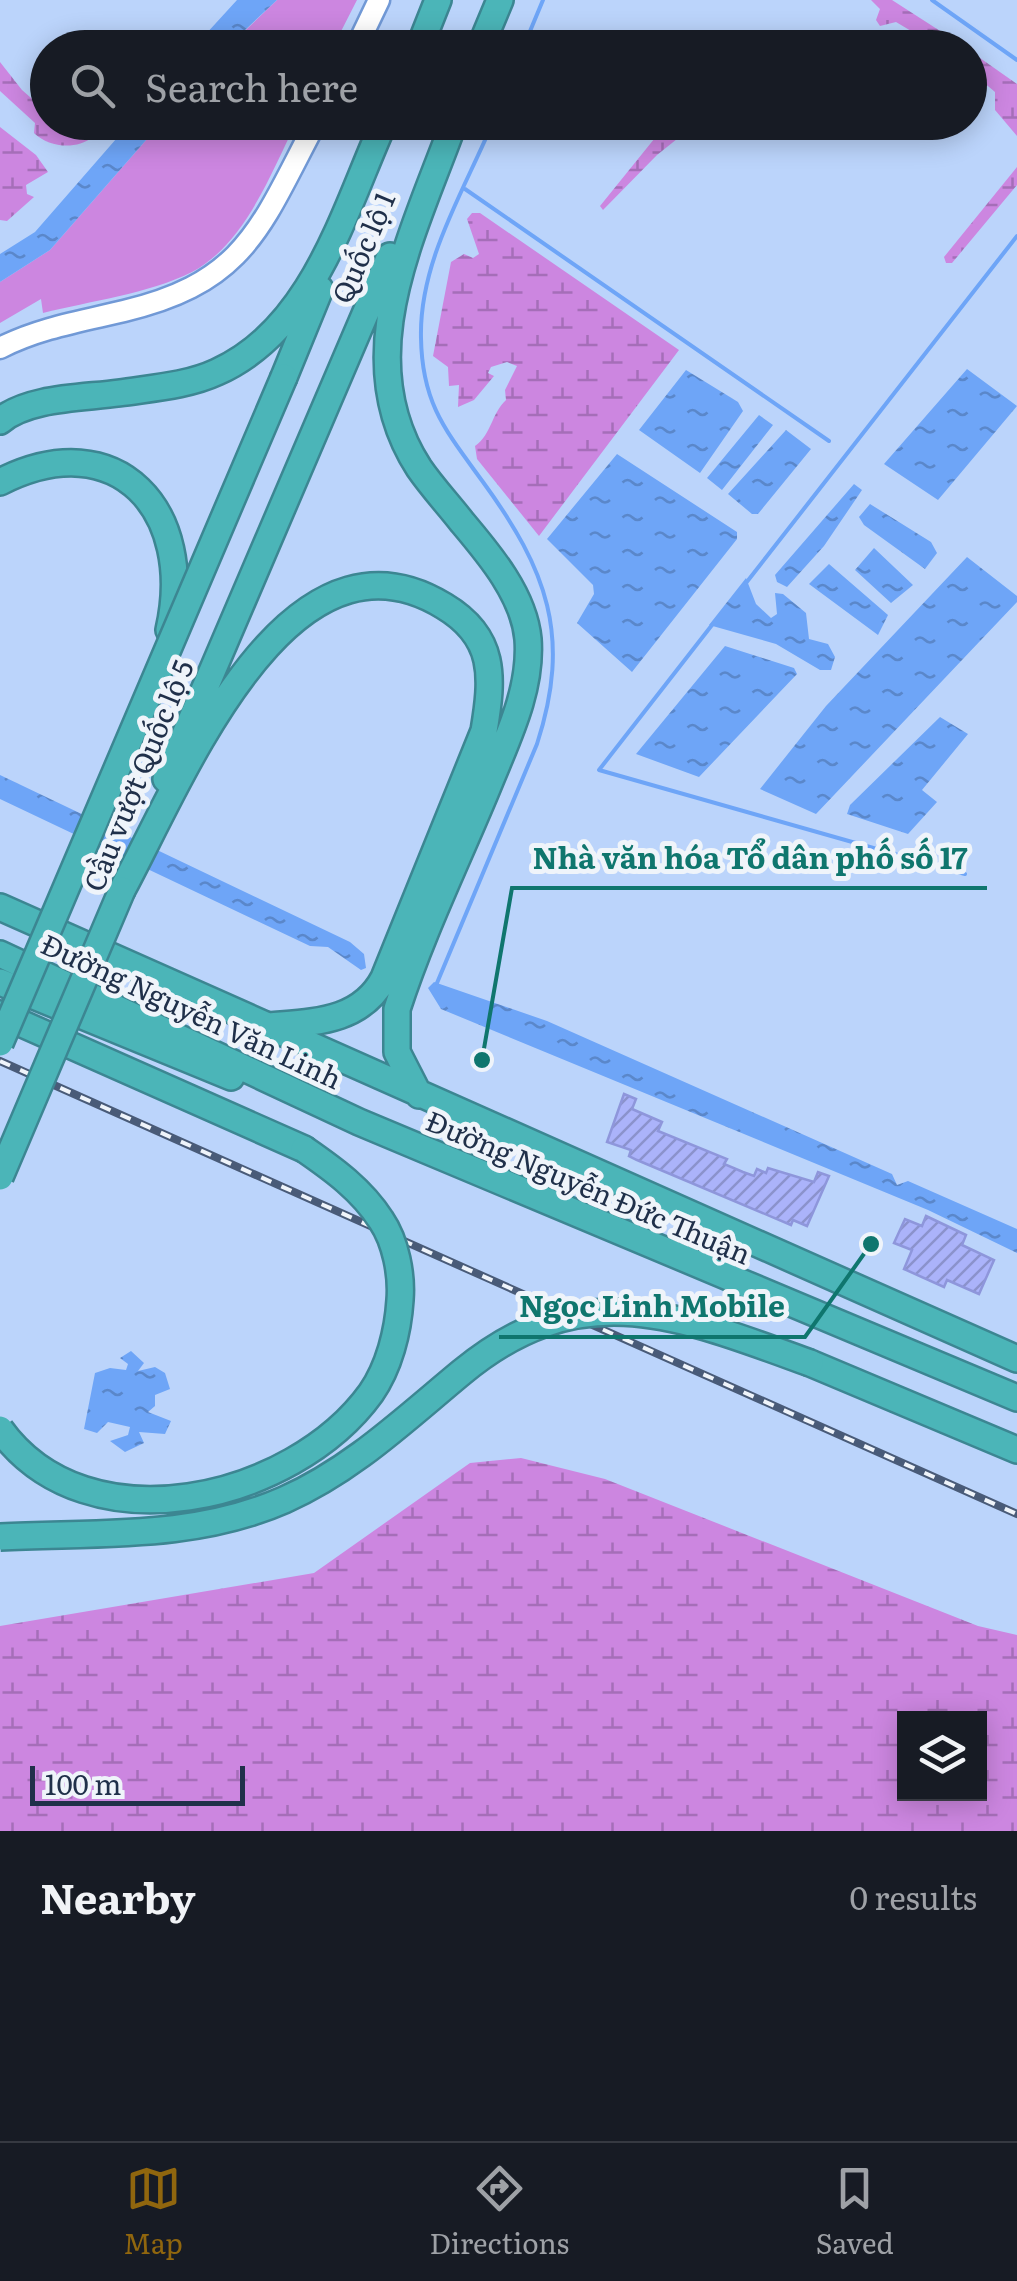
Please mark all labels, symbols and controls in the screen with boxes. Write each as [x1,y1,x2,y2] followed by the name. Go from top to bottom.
[30,30,987,140] search box
[145,57,358,114] text: Search here
[65,58,120,113] icon: search
[320,185,404,309] street label: Quốc lộ 1
[71,653,203,897] street label: Cầu vượt Quốc lộ 5
[512,828,987,888] callout: Nhà văn hóa Tổ dân phố số 17
[532,834,968,878] text: Nhà văn hóa Tổ dân phố số 17
[35,922,349,1098] street label: Đường Nguyễn Văn Linh
[420,1098,758,1274] street label: Đường Nguyễn Đức Thuận
[499,1277,805,1337] callout: Ngọc Linh Mobile
[519,1282,785,1326] text: Ngọc Linh Mobile
[897,1711,987,1801] map controls
[897,1711,987,1801] button: layers
[30,1761,245,1806] scale bar
[45,1762,122,1804] text: 100 m
[40,1865,196,1927] text: Nearby
[849,1872,977,1920] text: 0 results
[123,2161,183,2263] tab: Map
[429,2161,569,2263] tab: Directions
[816,2161,894,2263] tab: Saved

